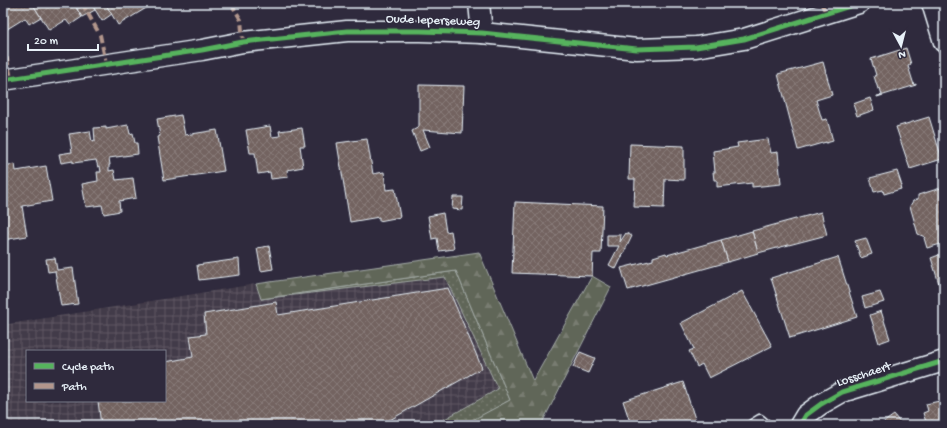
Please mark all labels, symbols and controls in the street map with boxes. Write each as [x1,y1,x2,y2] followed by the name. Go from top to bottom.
[385,12,481,30] street label: Oude Ieperseweg
[28,26,98,52] scale bar
[881,26,921,66] north arrow
[34,35,59,49] text: 20 m
[898,48,906,60] text: N
[26,350,166,402] legend
[835,359,895,391] street label: Losschaert
[62,361,115,375] text: Cycle path
[61,381,87,395] text: Path

